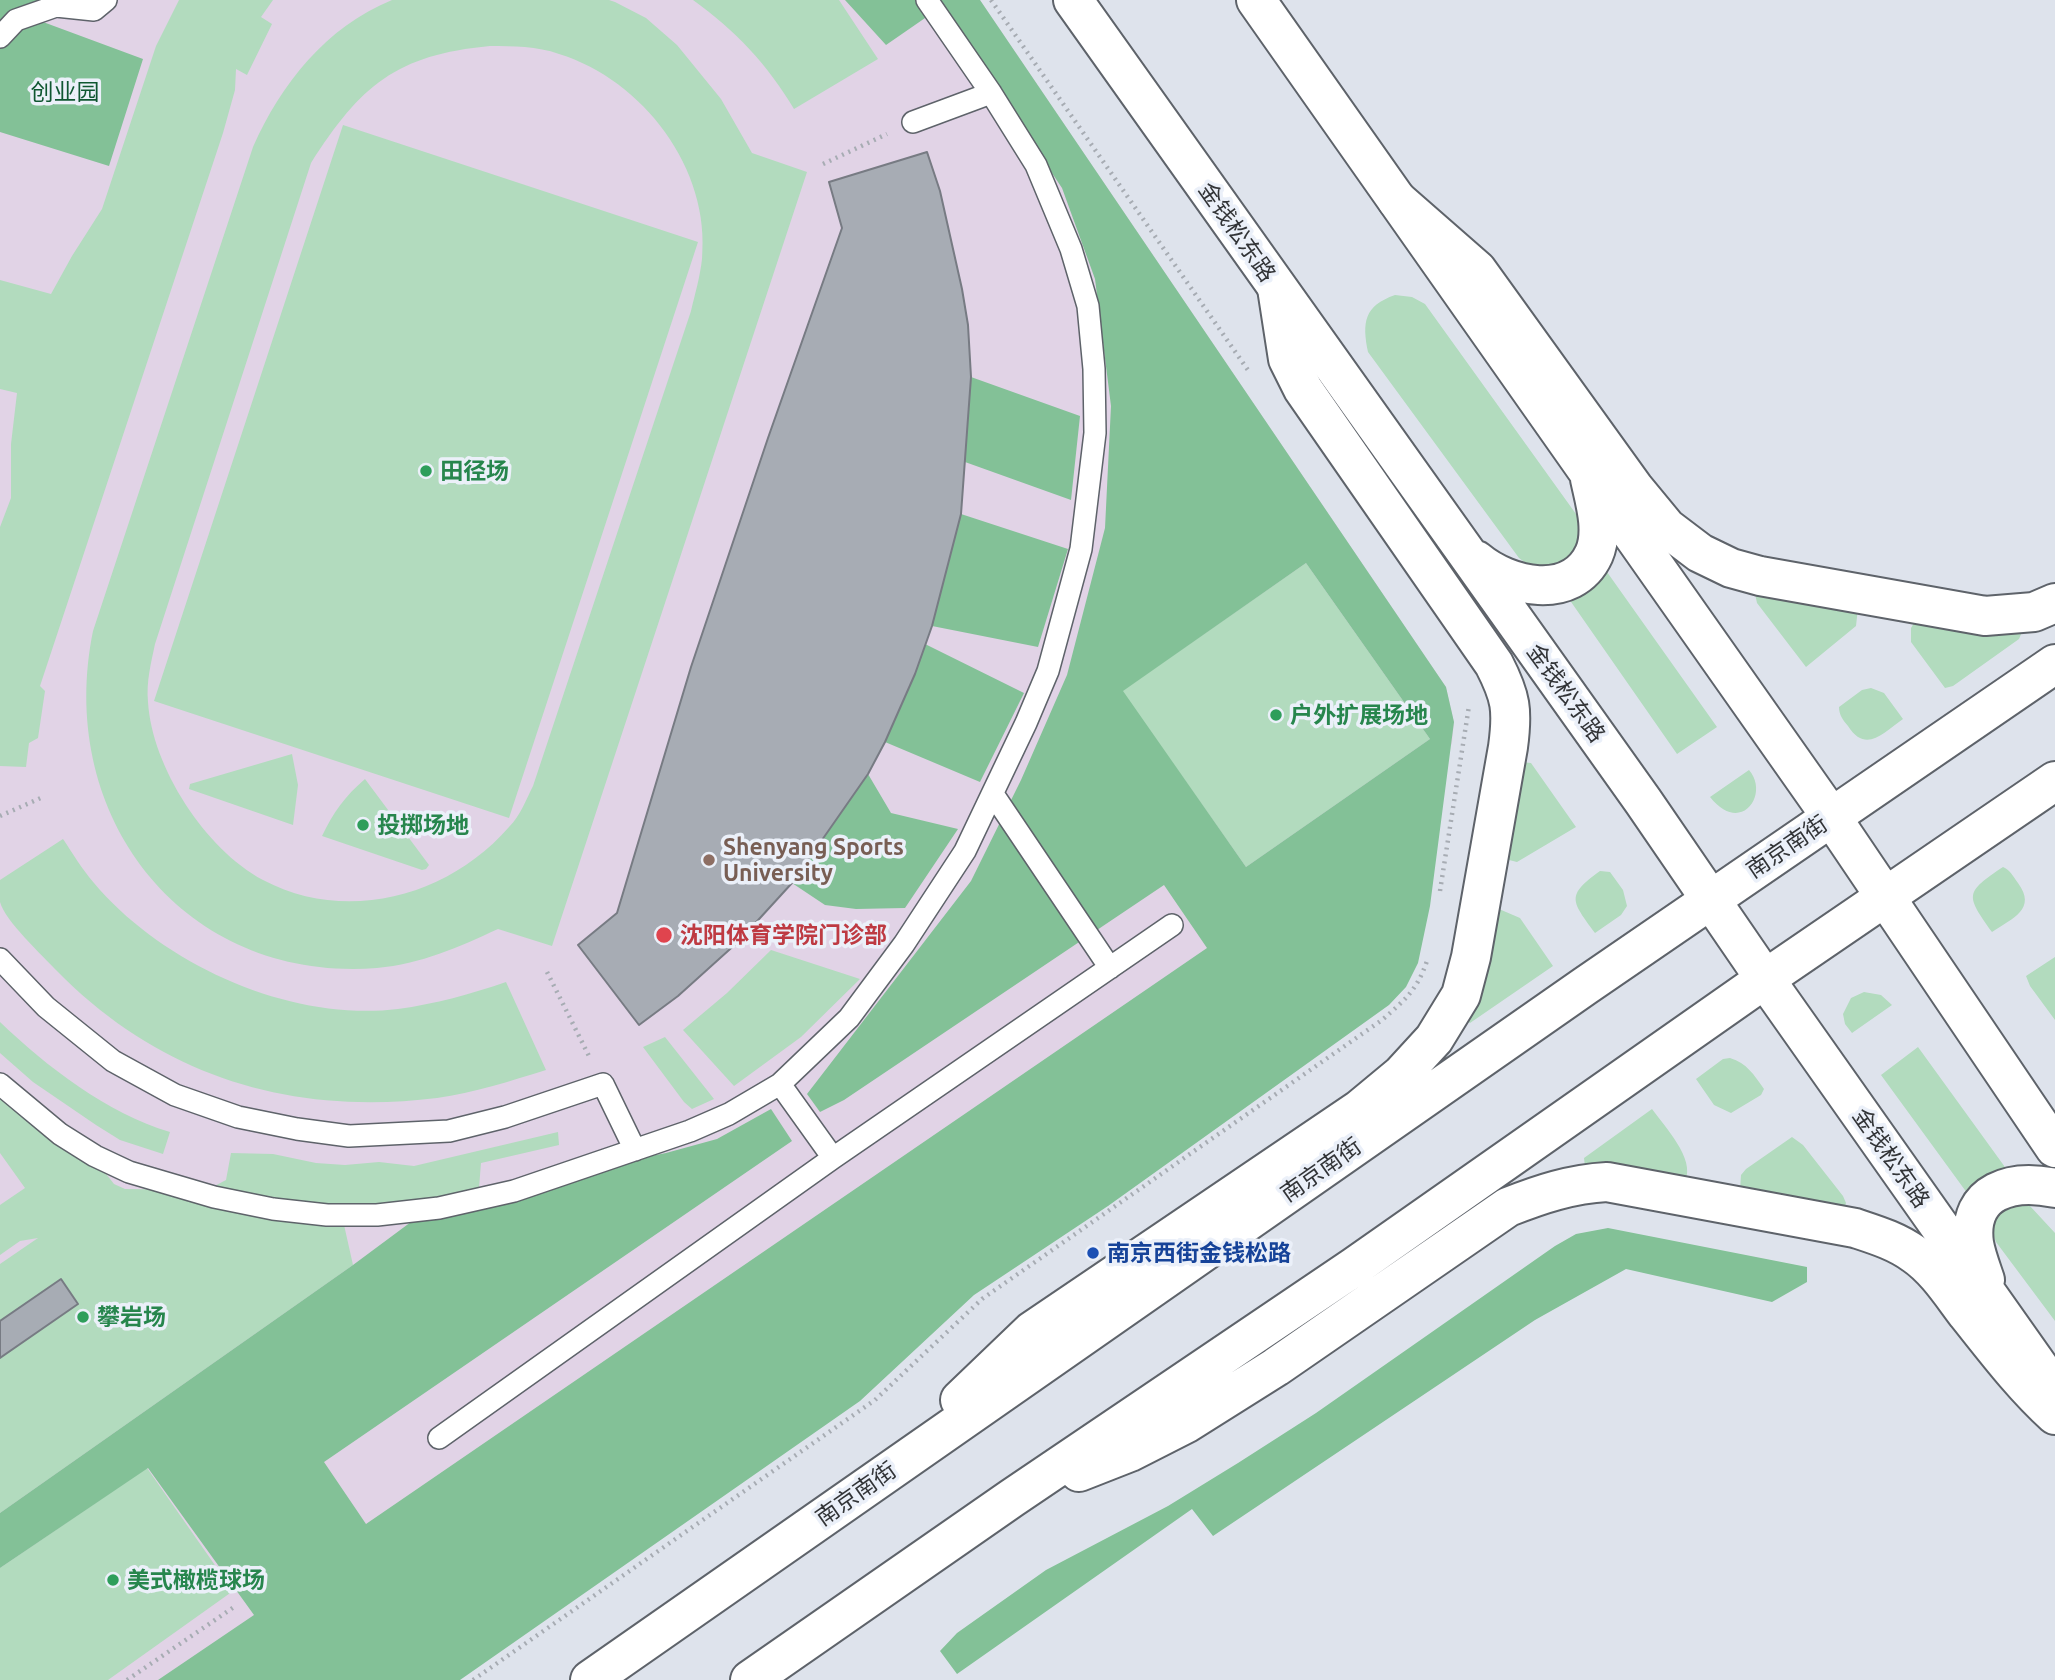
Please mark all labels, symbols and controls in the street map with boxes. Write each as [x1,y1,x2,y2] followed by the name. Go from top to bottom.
[31,78,99,106] park label: 创业园
[1193,177,1281,287] street label: 金钱松东路
[440,457,509,485] place label: 田径场
[418,463,434,479] marker: 田径场
[1521,638,1611,748] street label: 金钱松东路
[1290,701,1428,729] place label: 户外扩展场地
[1268,707,1284,723] marker: 户外扩展场地
[1741,810,1833,884] street label: 南京南街
[377,811,469,839] place label: 投掷场地
[355,817,371,833] marker: 投掷场地
[723,833,904,887] place label: Shenyang Sports University
[701,852,717,868] marker: Shenyang Sports University
[680,921,887,949] place label: 沈阳体育学院门诊部
[654,925,674,945] marker: 沈阳体育学院门诊部
[1847,1103,1935,1213] street label: 金钱松东路
[1275,1132,1367,1208] street label: 南京南街
[1107,1239,1291,1267] place label: 南京西街金钱松路
[1085,1245,1101,1261] marker: 南京西街金钱松路
[97,1303,166,1331] place label: 攀岩场
[75,1309,91,1325] marker: 攀岩场
[810,1456,902,1532] street label: 南京南街
[127,1566,265,1594] place label: 美式橄榄球场
[105,1572,121,1588] marker: 美式橄榄球场

